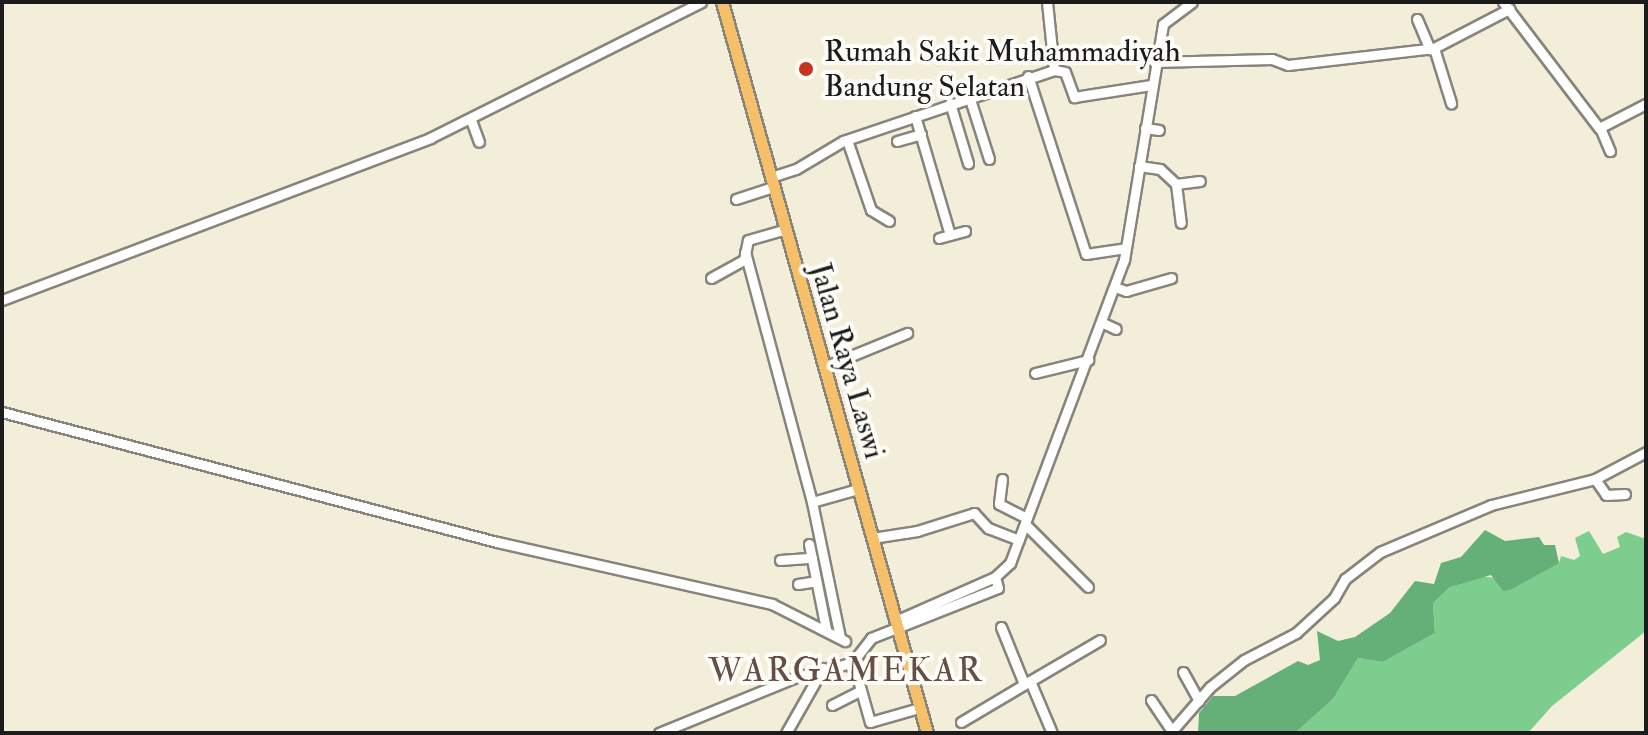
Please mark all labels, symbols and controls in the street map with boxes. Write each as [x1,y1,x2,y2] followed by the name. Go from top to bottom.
[824,34,1180,104] place label: Rumah Sakit Muhammadiyah Bandung Selatan
[795,58,817,80] marker: Rumah Sakit Muhammadiyah Bandung Selatan
[802,259,892,463] street label: Jalan Raya Laswi
[708,651,984,691] district label: WARGAMEKAR

